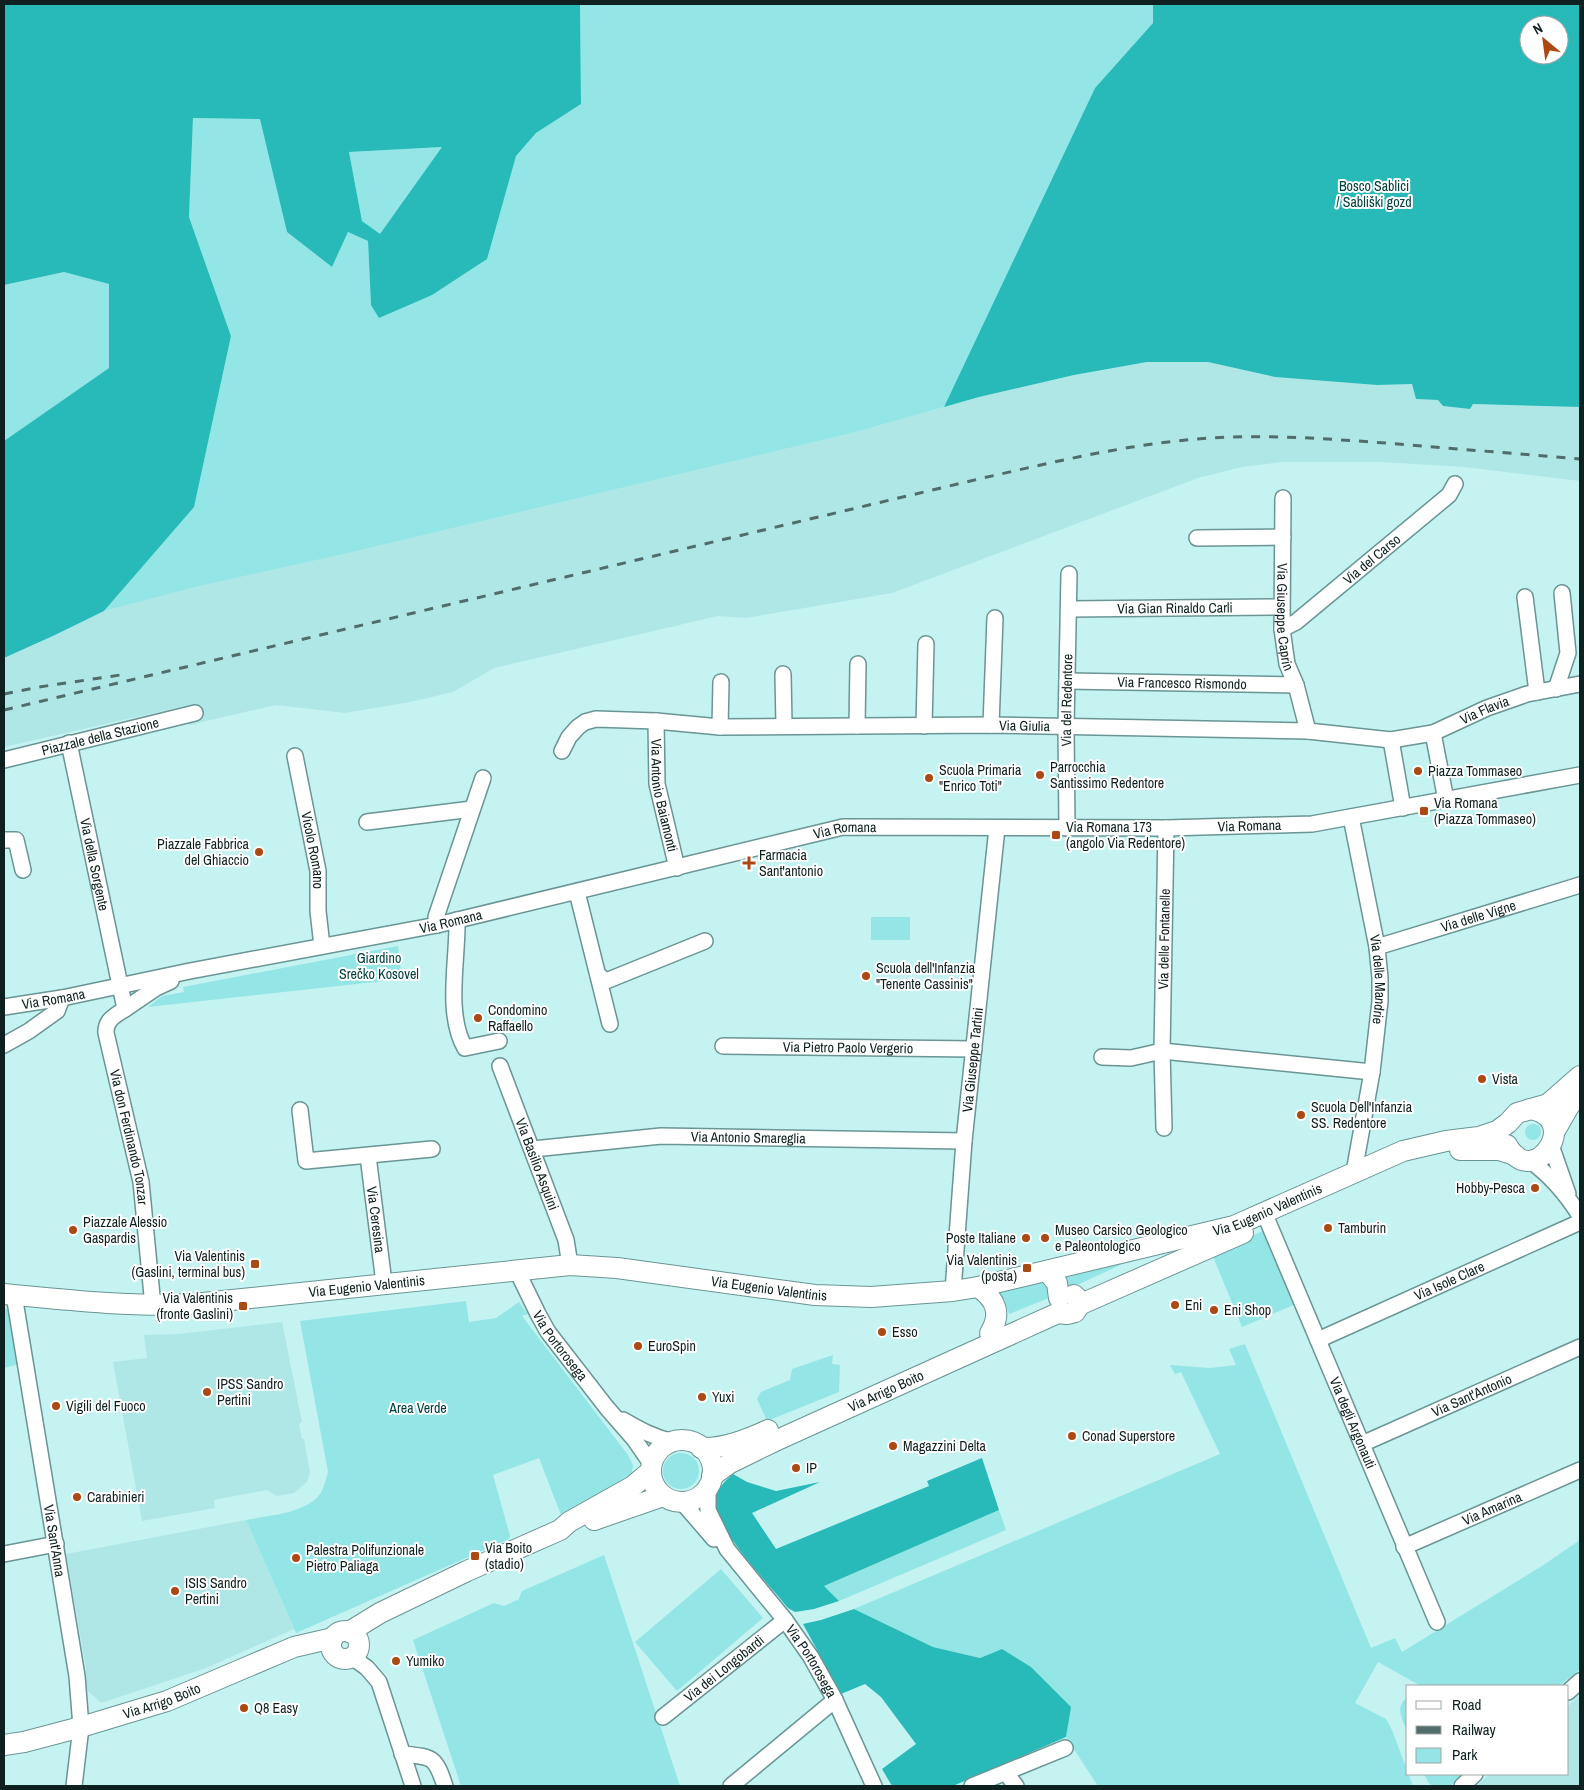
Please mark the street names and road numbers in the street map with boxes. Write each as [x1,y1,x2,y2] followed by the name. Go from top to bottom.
[1339,530,1404,588] street label: Via del Carso
[1273,563,1298,674] street label: Via Giuseppe Caprin
[1117,598,1233,618] street label: Via Gian Rinaldo Carli
[1057,654,1076,746] street label: Via del Redentore
[1117,673,1247,693] street label: Via Francesco Rismondo
[1457,692,1512,728] street label: Via Flavia
[40,713,161,759] street label: Piazzale della Stazione
[999,716,1051,735] street label: Via Giulia
[647,738,682,854] street label: Via Antonio Baiamonti
[297,810,327,889] street label: Vicolo Romano
[76,816,113,912] street label: Via della Sorgente
[1217,816,1282,836] street label: Via Romana
[811,818,877,843] street label: Via Romana
[1154,888,1174,990] street label: Via delle Fontanelle
[1439,896,1518,936] street label: Via delle Vigne
[418,905,485,937] street label: Via Romana
[1366,933,1389,1025] street label: Via delle Mandrie
[21,984,87,1013] street label: Via Romana
[958,1007,987,1113] street label: Via Giuseppe Tartini
[783,1038,913,1057] street label: Via Pietro Paolo Vergerio
[106,1067,152,1206] street label: Via don Ferdinando Tonzar
[512,1116,563,1213] street label: Via Basilio Asquini
[691,1127,807,1147] street label: Via Antonio Smareglia
[1211,1179,1325,1240] street label: Via Eugenio Valentinis
[363,1185,389,1254] street label: Via Ceresina
[1411,1257,1487,1305] street label: Via Isole Clare
[308,1271,426,1301] street label: Via Eugenio Valentinis
[710,1272,827,1304] street label: Via Eugenio Valentinis
[529,1307,592,1385] street label: Via Portorosega
[845,1366,927,1416] street label: Via Arrigo Boito
[1429,1370,1514,1421] street label: Via Sant'Antonio
[1326,1374,1380,1471] street label: Via degli Argonauti
[1459,1487,1525,1529] street label: Via Amarina
[40,1503,70,1579] street label: Via Sant'Anna
[782,1621,841,1701] street label: Via Portorosega
[680,1631,768,1706] street label: Via dei Longobardi
[121,1679,203,1723] street label: Via Arrigo Boito

